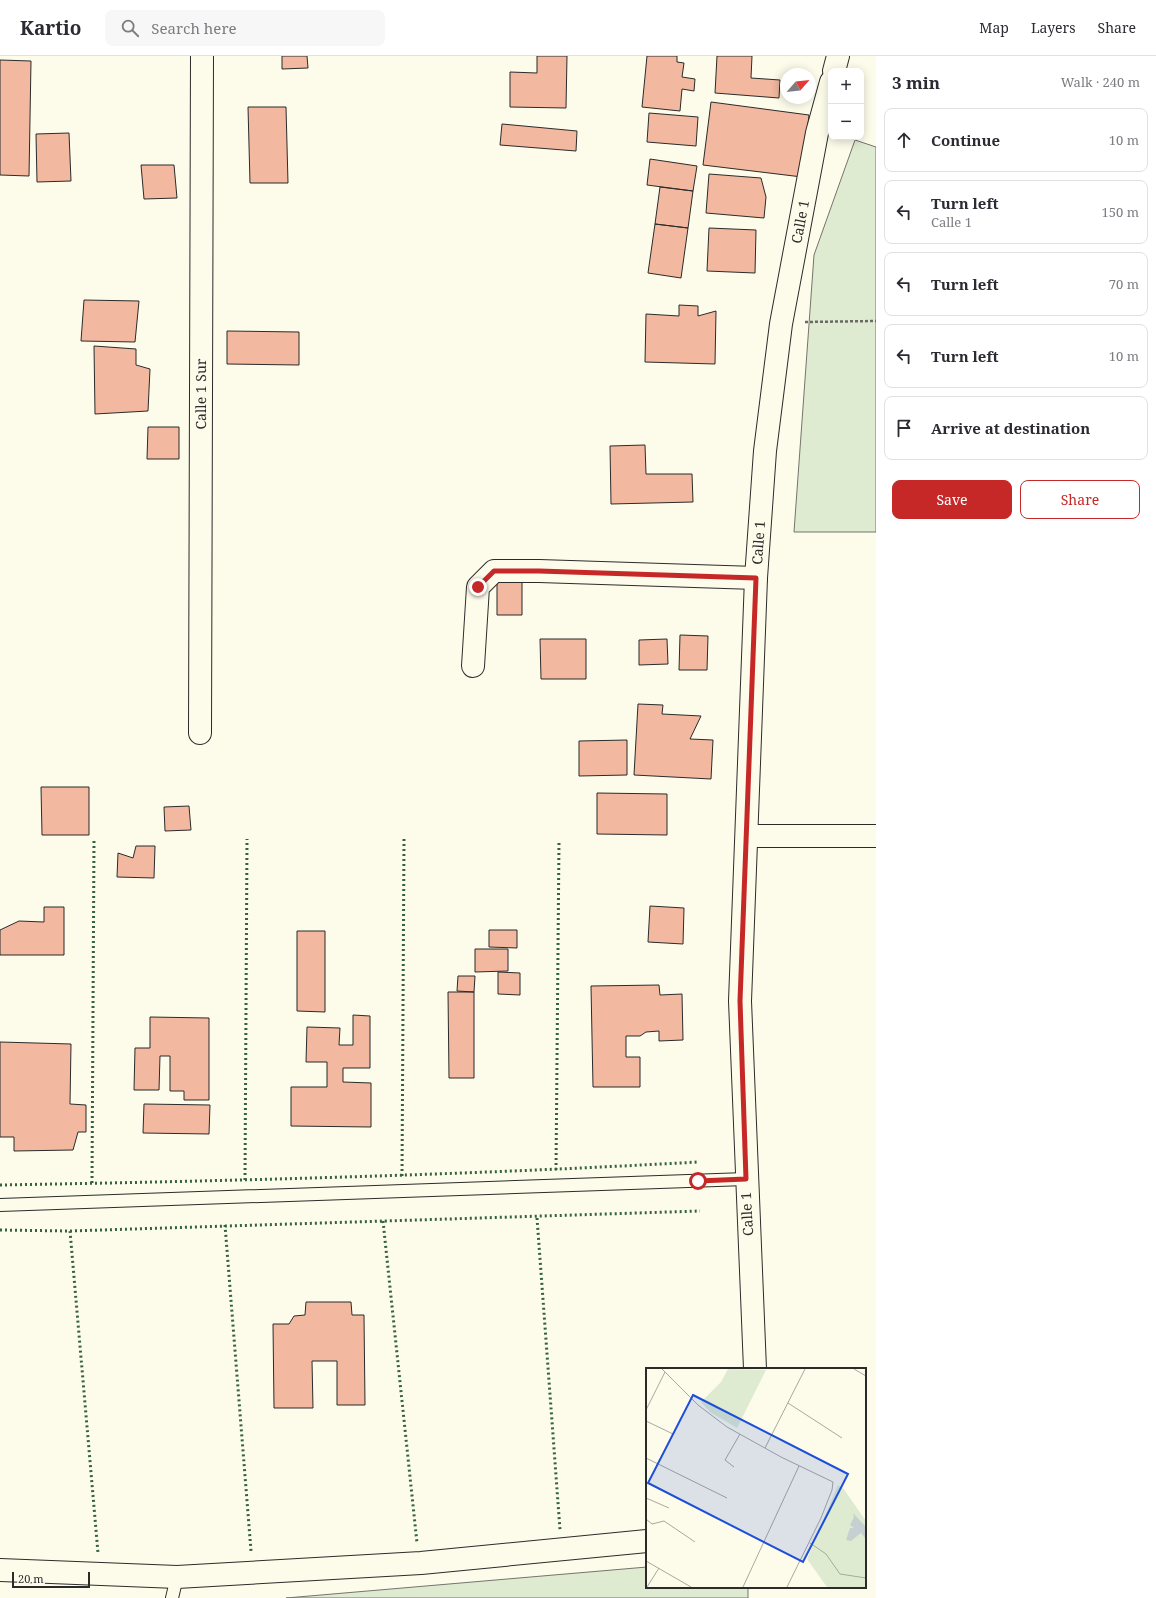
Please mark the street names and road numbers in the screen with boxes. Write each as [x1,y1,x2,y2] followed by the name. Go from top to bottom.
[786,198,813,245] street label: Calle 1
[191,358,210,429] street label: Calle 1 Sur
[747,520,769,565] street label: Calle 1
[736,1191,757,1237] street label: Calle 1

